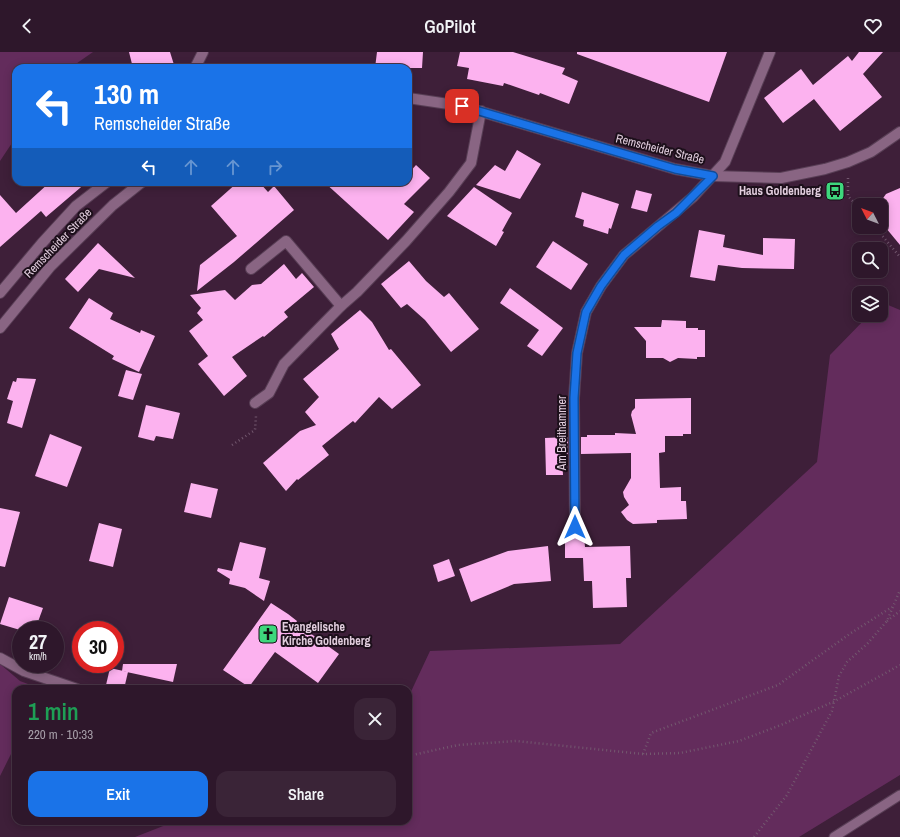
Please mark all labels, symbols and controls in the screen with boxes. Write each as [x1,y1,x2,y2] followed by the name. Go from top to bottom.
[424,14,476,39] text: GoPilot
[16,15,38,37] icon: back
[862,15,884,37] icon: heart
[94,75,159,113] text: 130 m
[28,80,80,132] icon: left
[445,89,479,123] pin
[451,95,473,117] icon: arrive
[94,111,230,136] text: Remscheider Straße
[614,130,706,168] street label: Remscheider Straße
[138,156,160,178] icon: left
[180,156,202,178] icon: ahead
[222,156,244,178] icon: ahead
[264,156,286,178] icon: right
[824,180,846,202] bus stop icon: Haus Goldenberg
[739,183,821,199] place label: Haus Goldenberg
[852,198,888,234] north arrow
[852,198,888,322] map controls
[21,205,95,281] street label: Remscheider Straße
[852,242,888,278] button: search
[852,286,888,322] button: layers
[554,395,570,471] street label: Am Breithammer
[554,506,596,548] position arrow
[282,619,371,649] place label: Evangelische Kirche Goldenberg
[72,621,124,673] speed limit sign: 30
[257,623,279,645] church icon: Evangelische Kirche Goldenberg
[29,628,47,655] text: 27
[29,650,47,663] text: km/h
[28,695,79,727] text: 1 min
[354,698,396,740] button: close
[28,726,93,743] text: 220 m · 10:33
[28,771,208,817] button: Exit
[216,771,396,817] button: Share

